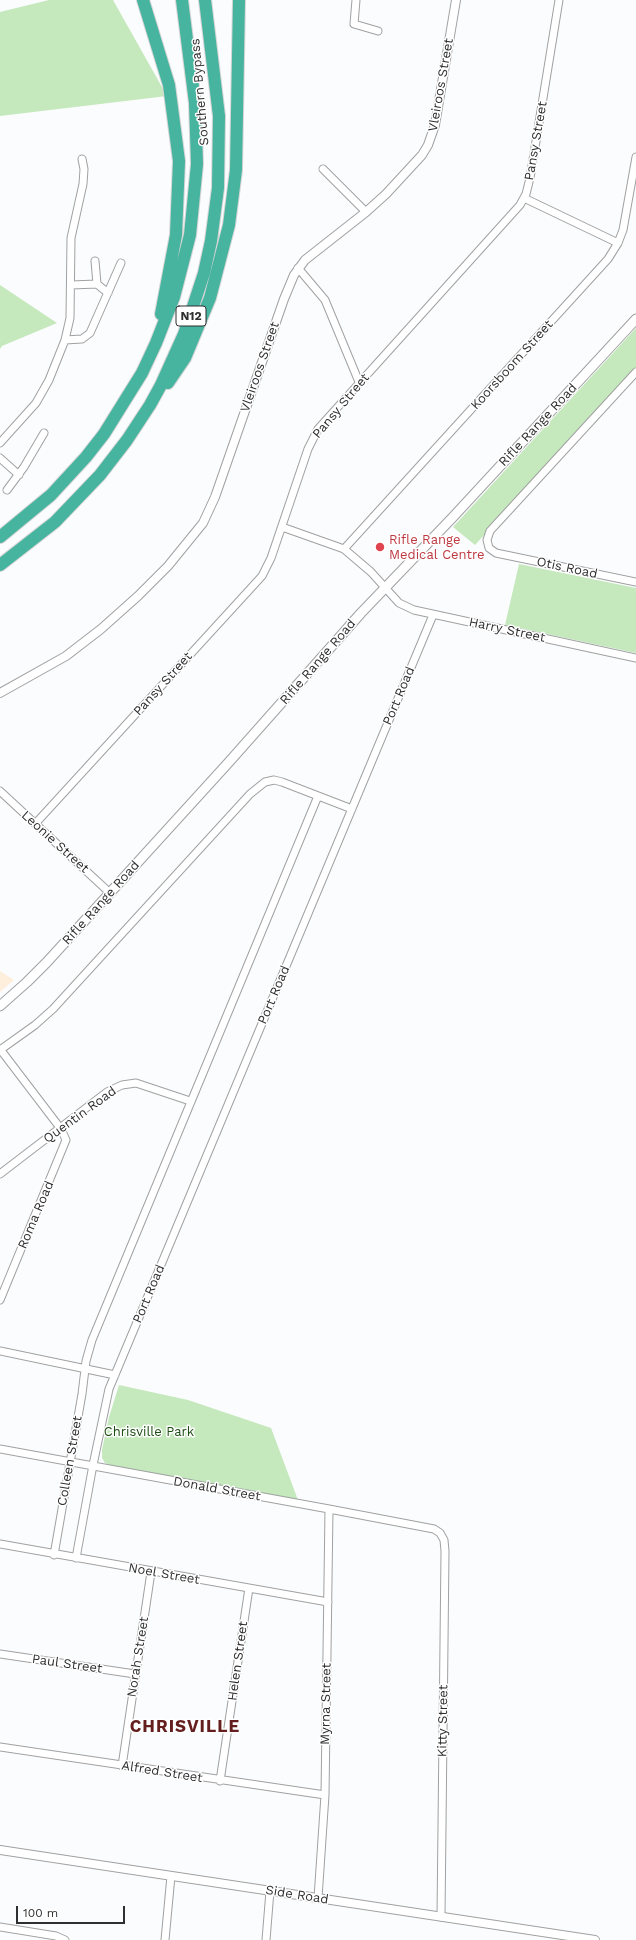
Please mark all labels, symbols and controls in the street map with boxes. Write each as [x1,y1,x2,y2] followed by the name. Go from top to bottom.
[425,37,457,133] street label: Vleiroos Street
[188,38,212,146] street label: Southern Bypass
[521,100,551,182] street label: Pansy Street
[176,306,206,326] road number: N12
[468,317,556,413] street label: Koorsboom Street
[237,320,283,414] street label: Vleiroos Street
[309,370,373,442] street label: Pansy Street
[496,380,580,470] street label: Rifle Range Road
[389,532,485,563] place label: Rifle Range Medical Centre
[374,541,386,553] marker: Rifle Range Medical Centre
[535,554,599,582] street label: Otis Road
[467,614,547,646] street label: Harry Street
[277,616,359,708] street label: Rifle Range Road
[130,649,196,719] street label: Pansy Street
[380,664,418,728] street label: Port Road
[18,808,92,876] street label: Leonie Street
[59,858,143,948] street label: Rifle Range Road
[255,963,293,1027] street label: Port Road
[40,1083,120,1147] street label: Quentin Road
[15,1179,57,1251] street label: Roma Road
[130,1262,168,1326] street label: Port Road
[54,1415,86,1507] street label: Colleen Street
[104,1424,194,1440] park label: Chrisville Park
[172,1474,262,1504] street label: Donald Street
[127,1560,201,1588] street label: Noel Street
[124,1616,152,1698] street label: Norah Street
[225,1620,251,1702] street label: Helen Street
[31,1651,103,1677] street label: Paul Street
[317,1663,335,1745] street label: Myrna Street
[435,1685,451,1757] street label: Kitty Street
[130,1717,240,1737] district label: CHRISVILLE
[120,1758,204,1786] street label: Alfred Street
[264,1882,330,1908] street label: Side Road
[18,1898,127,1924] scale bar
[23,1906,58,1920] text: 100 m

